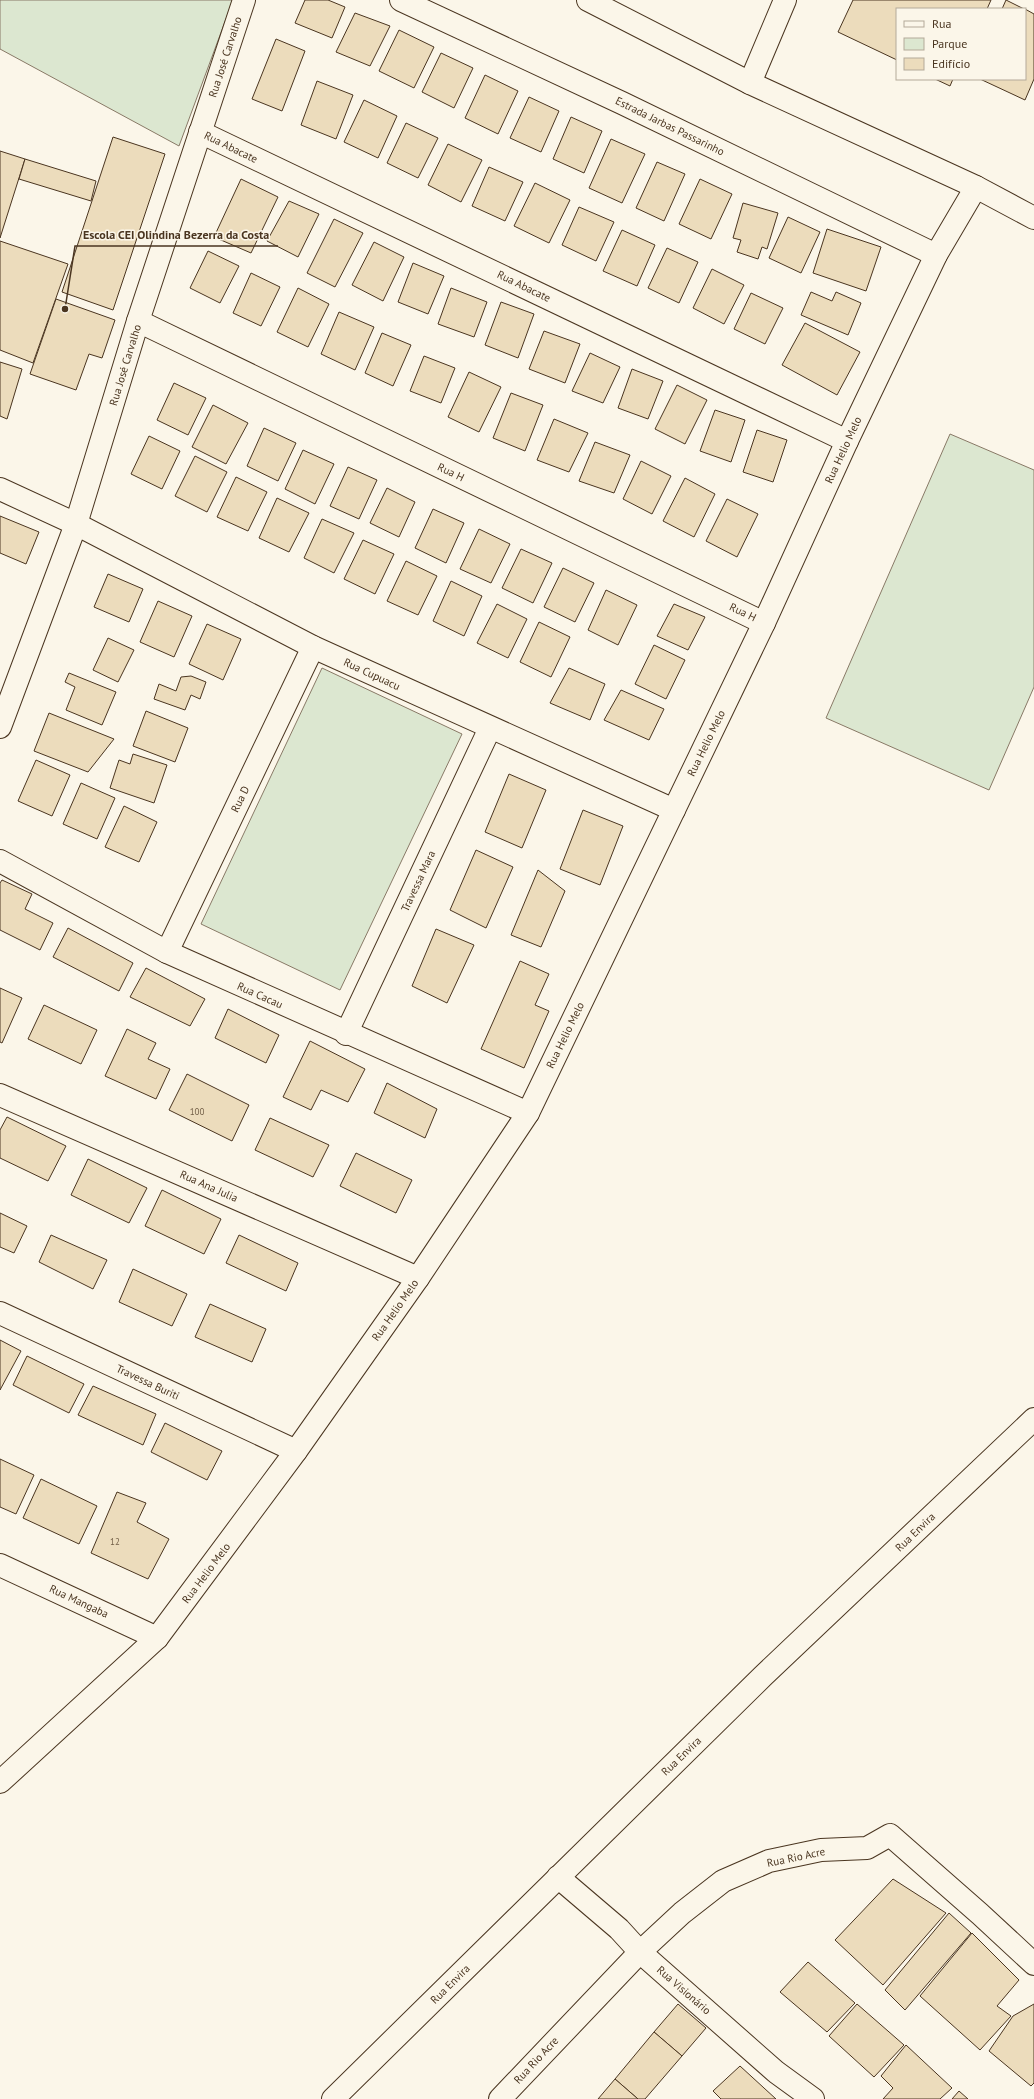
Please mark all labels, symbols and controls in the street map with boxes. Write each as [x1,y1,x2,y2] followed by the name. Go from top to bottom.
[896,8,1026,80] legend
[205,15,245,99] street label: Rua José Carvalho
[932,16,951,31] text: Rua
[932,36,967,51] text: Parque
[932,56,970,71] text: Edifício
[613,93,727,159] street label: Estrada Jarbas Passarinho
[202,128,260,166] street label: Rua Abacate
[75,222,278,246] callout: Escola CEI Olindina Bezerra da Costa
[83,227,269,242] text: Escola CEI Olindina Bezerra da Costa
[495,267,553,305] street label: Rua Abacate
[106,323,144,407] street label: Rua José Carvalho
[821,414,865,486] street label: Rua Helio Melo
[435,460,467,484] street label: Rua H
[727,600,759,624] street label: Rua H
[341,655,403,693] street label: Rua Cupuacu
[684,707,728,778] street label: Rua Helio Melo
[228,783,252,815] street label: Rua D
[398,848,438,914] street label: Travessa Mara
[235,979,285,1011] street label: Rua Cacau
[543,999,587,1070] street label: Rua Helio Melo
[190,1106,204,1117] house number: 100
[178,1167,240,1205] street label: Rua Ana Julia
[369,1276,421,1344] street label: Rua Helio Melo
[114,1361,182,1403] street label: Travessa Buriti
[892,1510,938,1554] street label: Rua Envira
[110,1536,120,1547] house number: 12
[179,1540,233,1606] street label: Rua Helio Melo
[47,1581,111,1621] street label: Rua Mangaba
[658,1734,704,1778] street label: Rua Envira
[766,1844,827,1870] street label: Rua Rio Acre
[427,1961,473,2007] street label: Rua Envira
[654,1963,714,2017] street label: Rua Visionário
[511,2033,562,2086] street label: Rua Rio Acre

